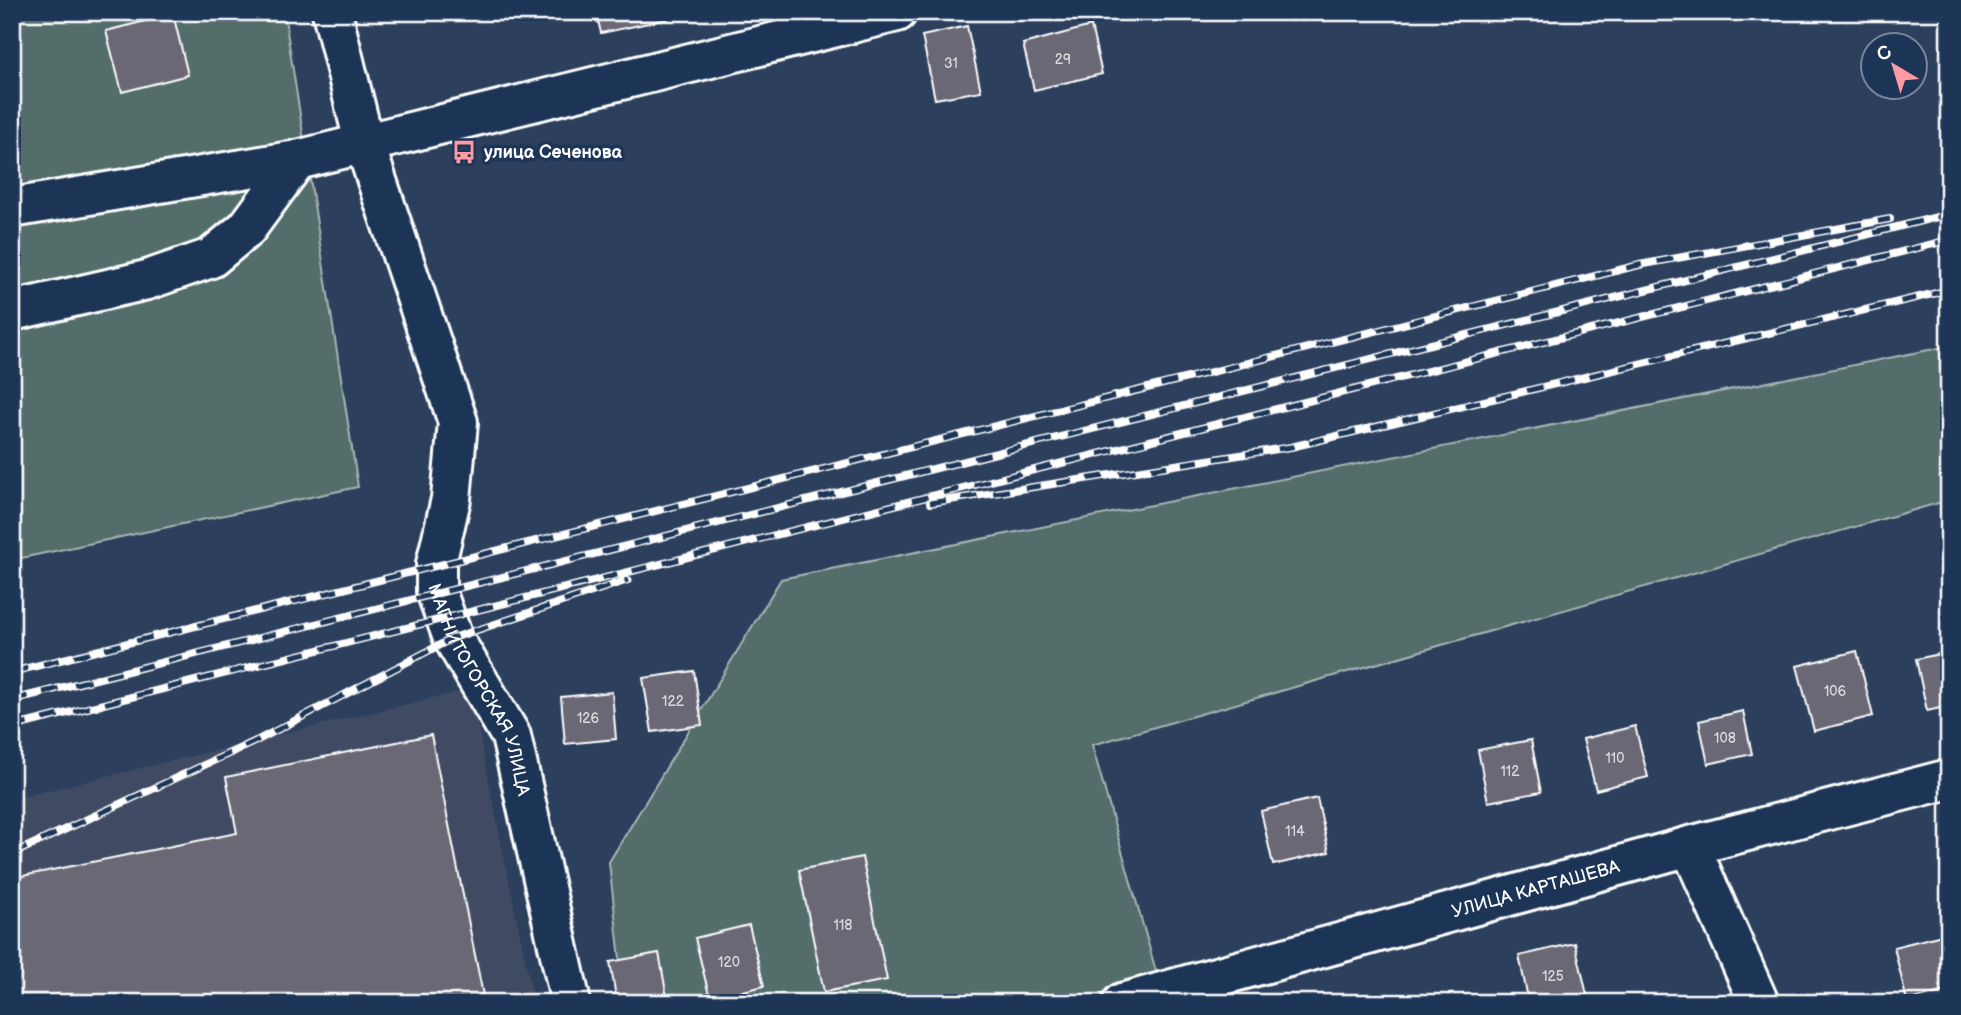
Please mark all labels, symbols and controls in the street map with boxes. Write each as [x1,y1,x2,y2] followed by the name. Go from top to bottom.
[1860,32,1930,102] north arrow
[1872,41,1897,67] text: С
[1055,51,1071,68] house number: 29
[944,55,958,72] house number: 31
[450,138,478,166] bus stop icon: улица Сеченова
[484,142,622,163] place label: улица Сеченова
[423,581,534,798] street label: МАГНИТОГОРСКАЯ УЛИЦА
[1824,683,1847,700] house number: 106
[662,693,685,710] house number: 122
[577,710,600,727] house number: 126
[1714,730,1736,747] house number: 108
[1605,750,1625,767] house number: 110
[1500,763,1520,780] house number: 112
[1285,823,1305,840] house number: 114
[1449,856,1622,922] street label: УЛИЦА КАРТАШЕВА
[834,917,853,934] house number: 118
[718,954,740,971] house number: 120
[1542,968,1564,985] house number: 125

